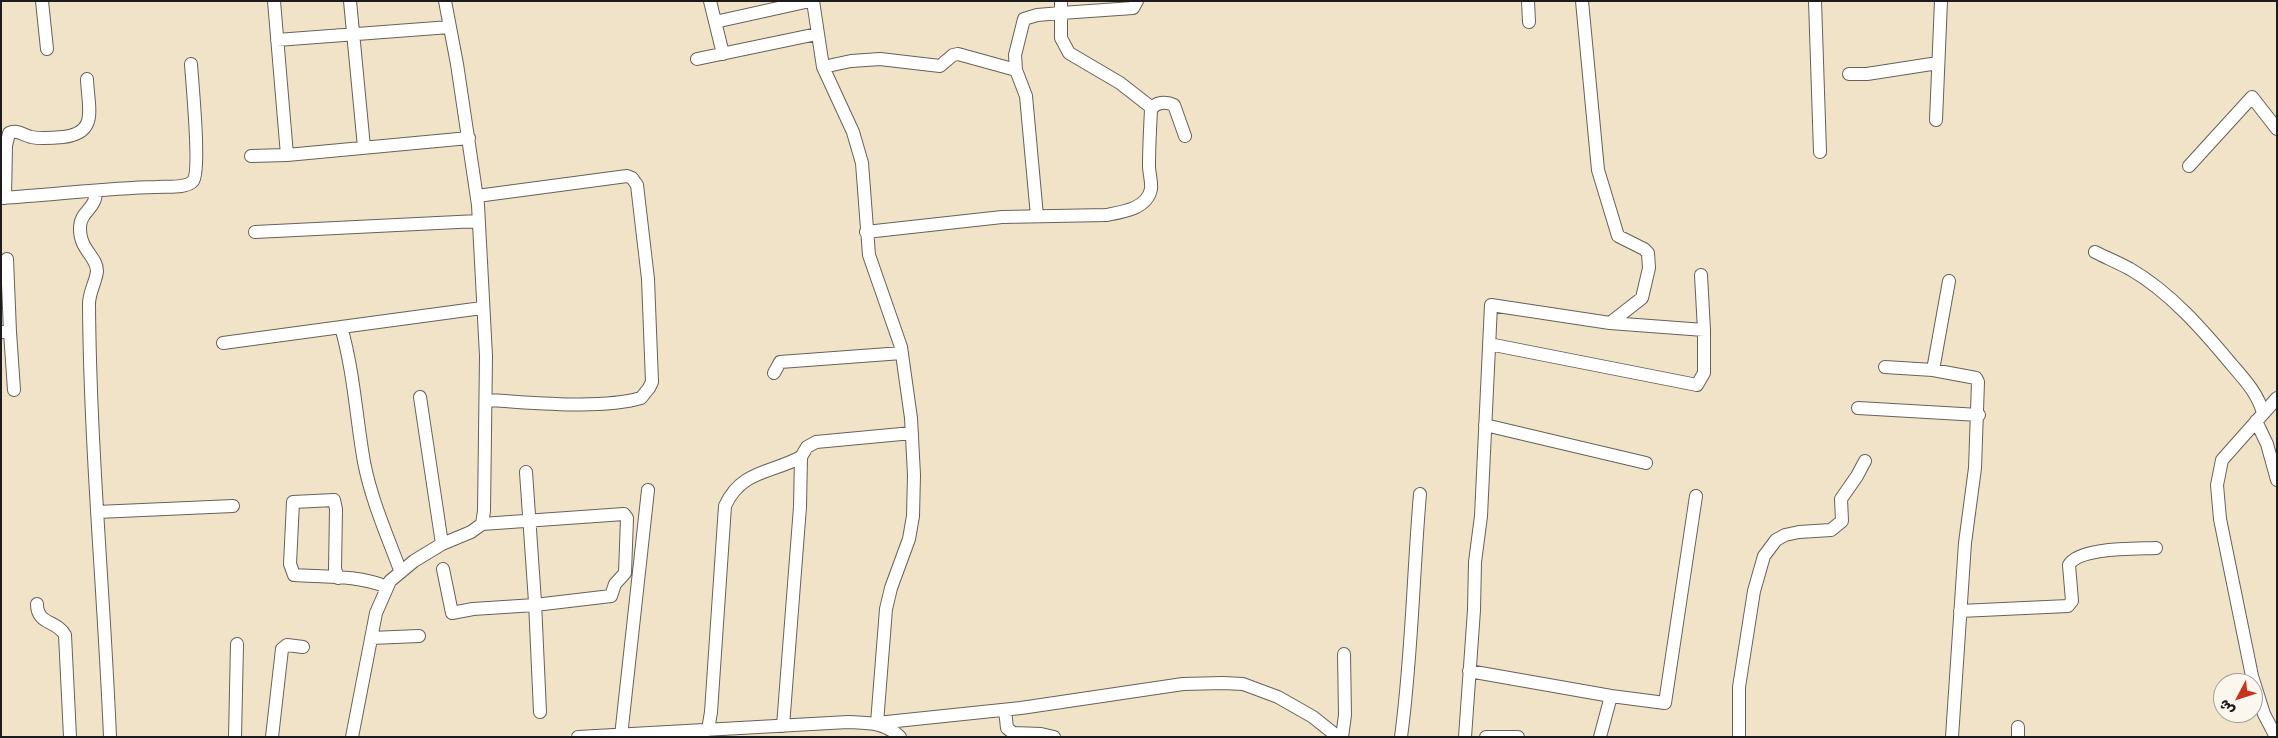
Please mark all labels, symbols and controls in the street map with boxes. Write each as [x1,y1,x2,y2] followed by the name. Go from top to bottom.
[2213,673,2263,723] north arrow
[2215,696,2238,719] text: ش

